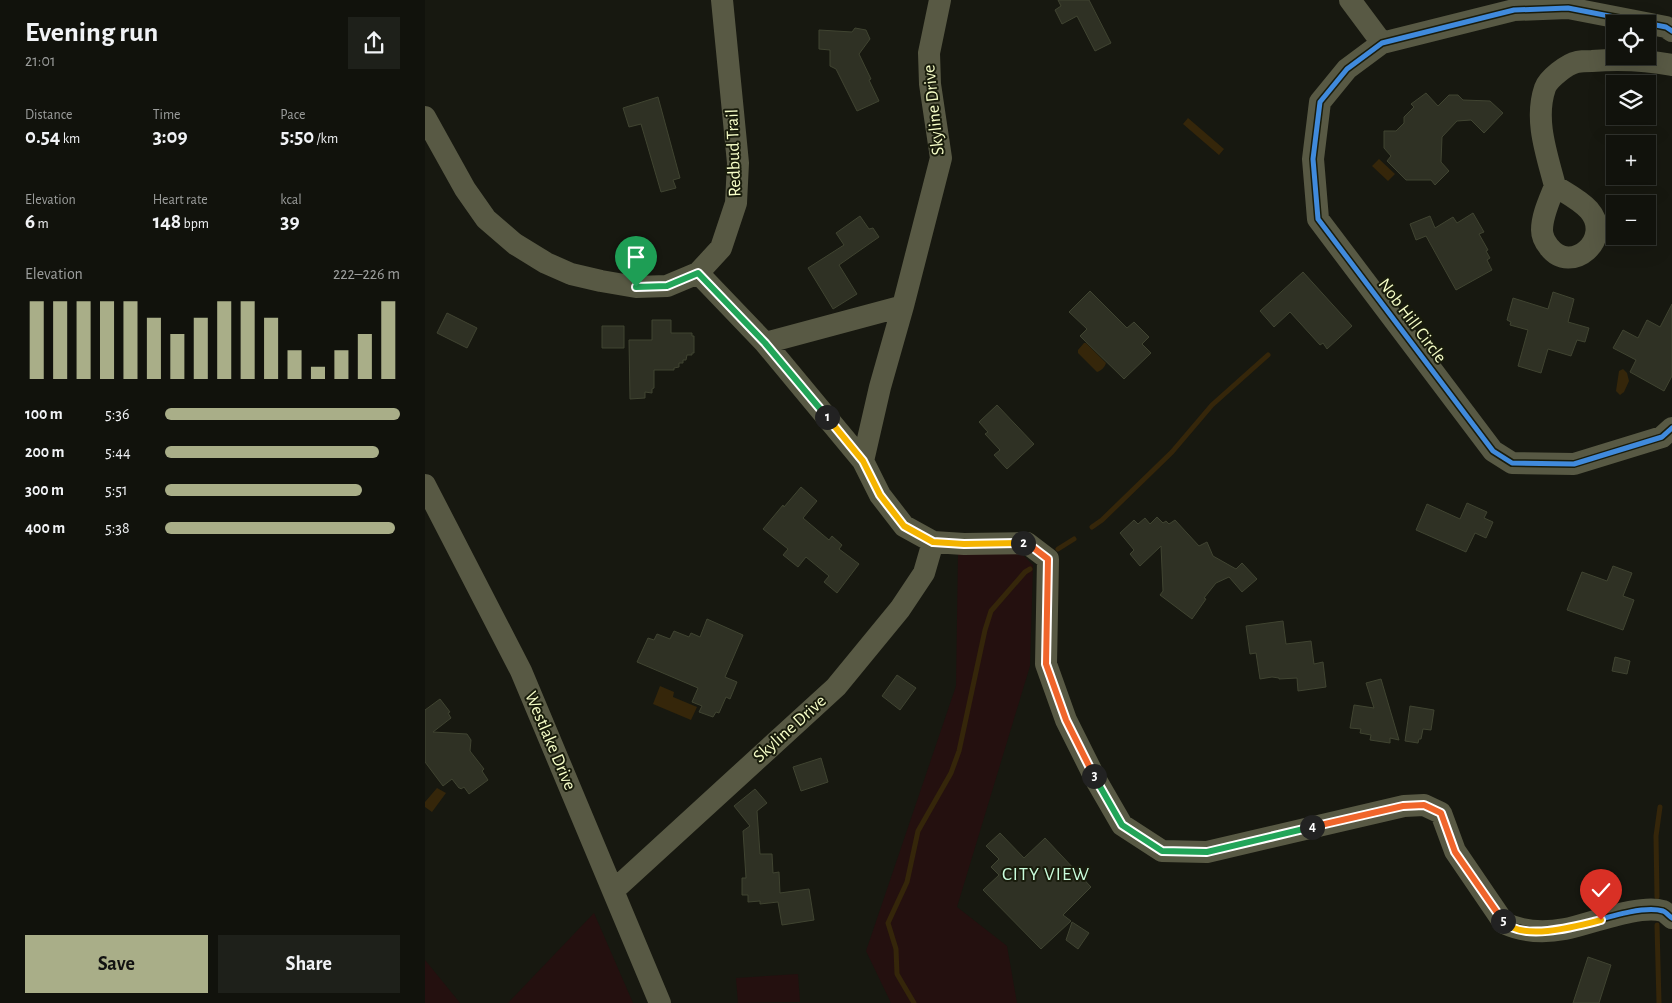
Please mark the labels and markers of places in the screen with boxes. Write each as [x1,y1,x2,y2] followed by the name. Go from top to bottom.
[615,236,657,287] pin
[815,404,839,430] pin: 1
[1011,530,1035,556] pin: 2
[1081,764,1107,788] pin: 3
[1299,814,1325,840] pin: 4
[1580,869,1622,920] pin
[1491,908,1515,934] pin: 5

